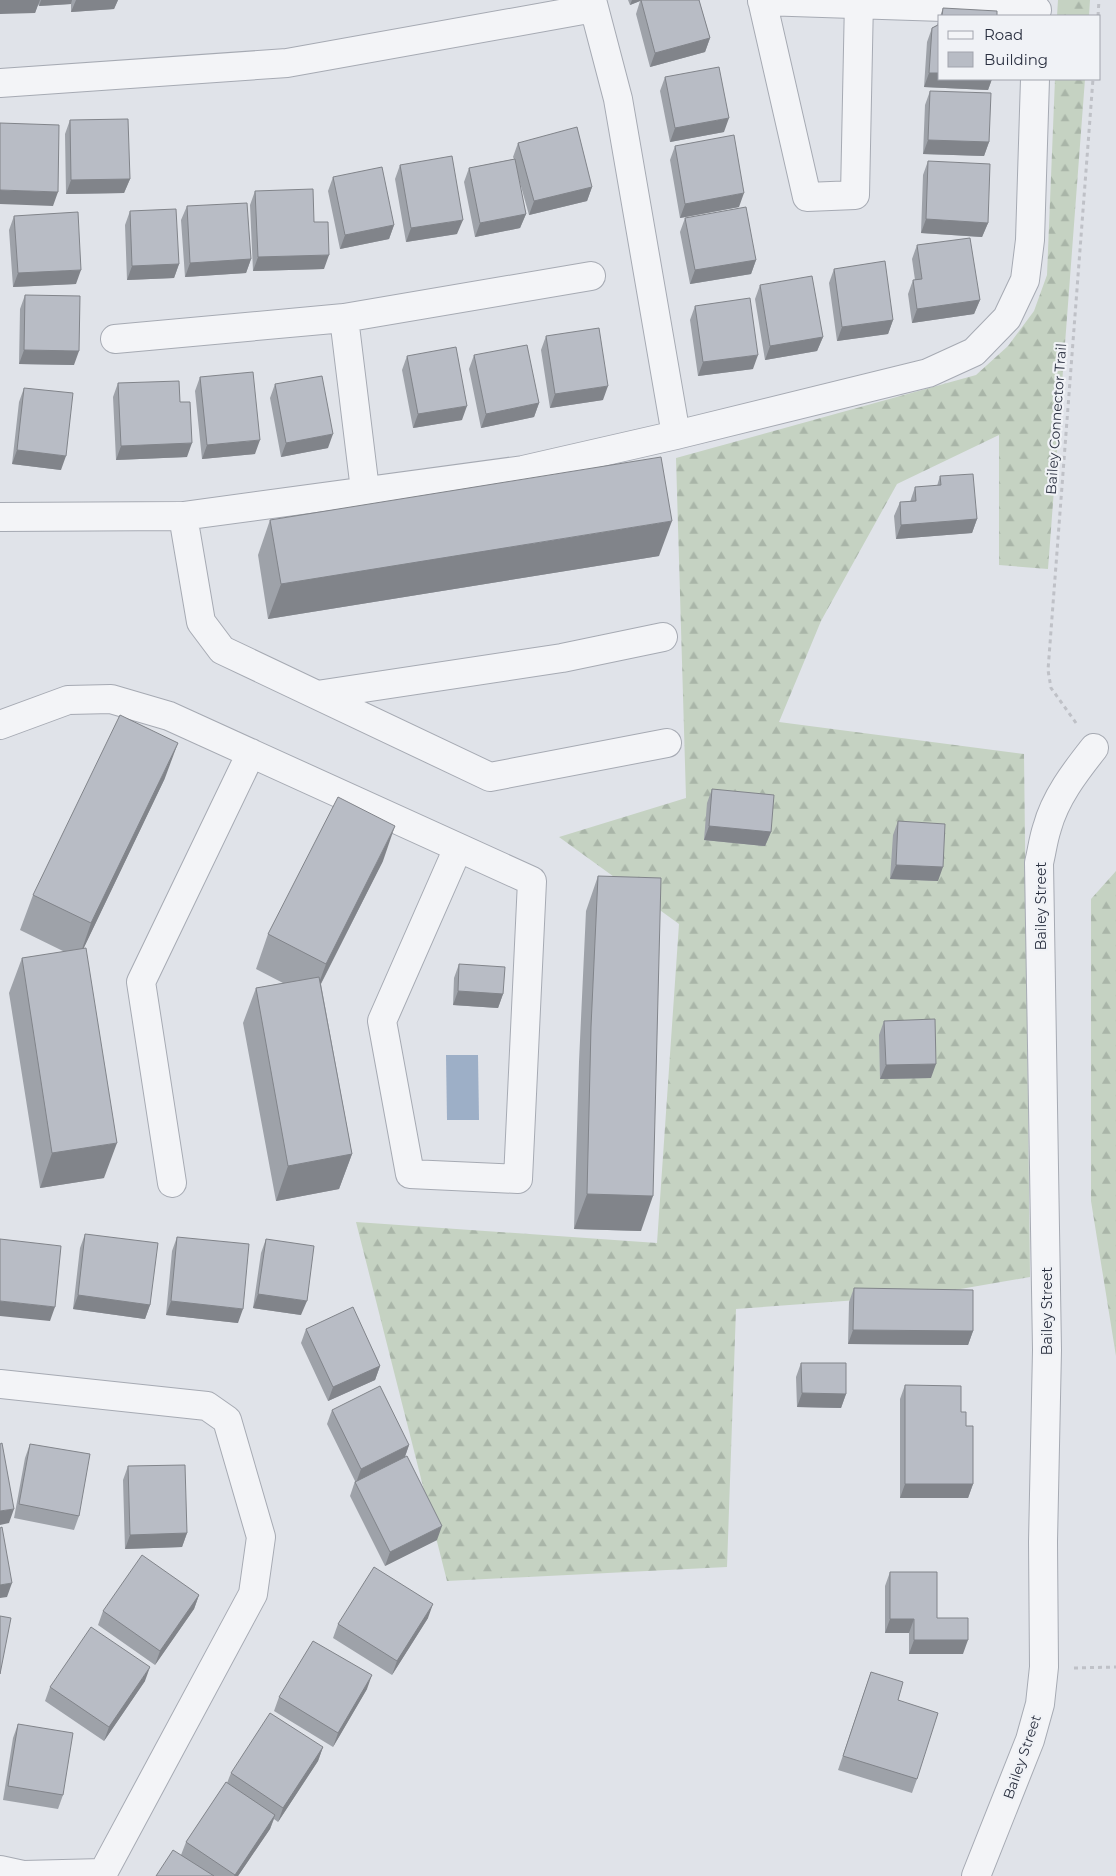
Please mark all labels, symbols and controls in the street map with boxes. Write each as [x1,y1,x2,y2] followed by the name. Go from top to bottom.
[938,15,1101,80] legend
[984,25,1023,44] text: Road
[984,50,1048,69] text: Building
[1042,343,1070,495] street label: Bailey Connector Trail
[1032,862,1050,950] street label: Bailey Street
[1038,1267,1056,1355] street label: Bailey Street
[999,1712,1045,1802] street label: Bailey Street

